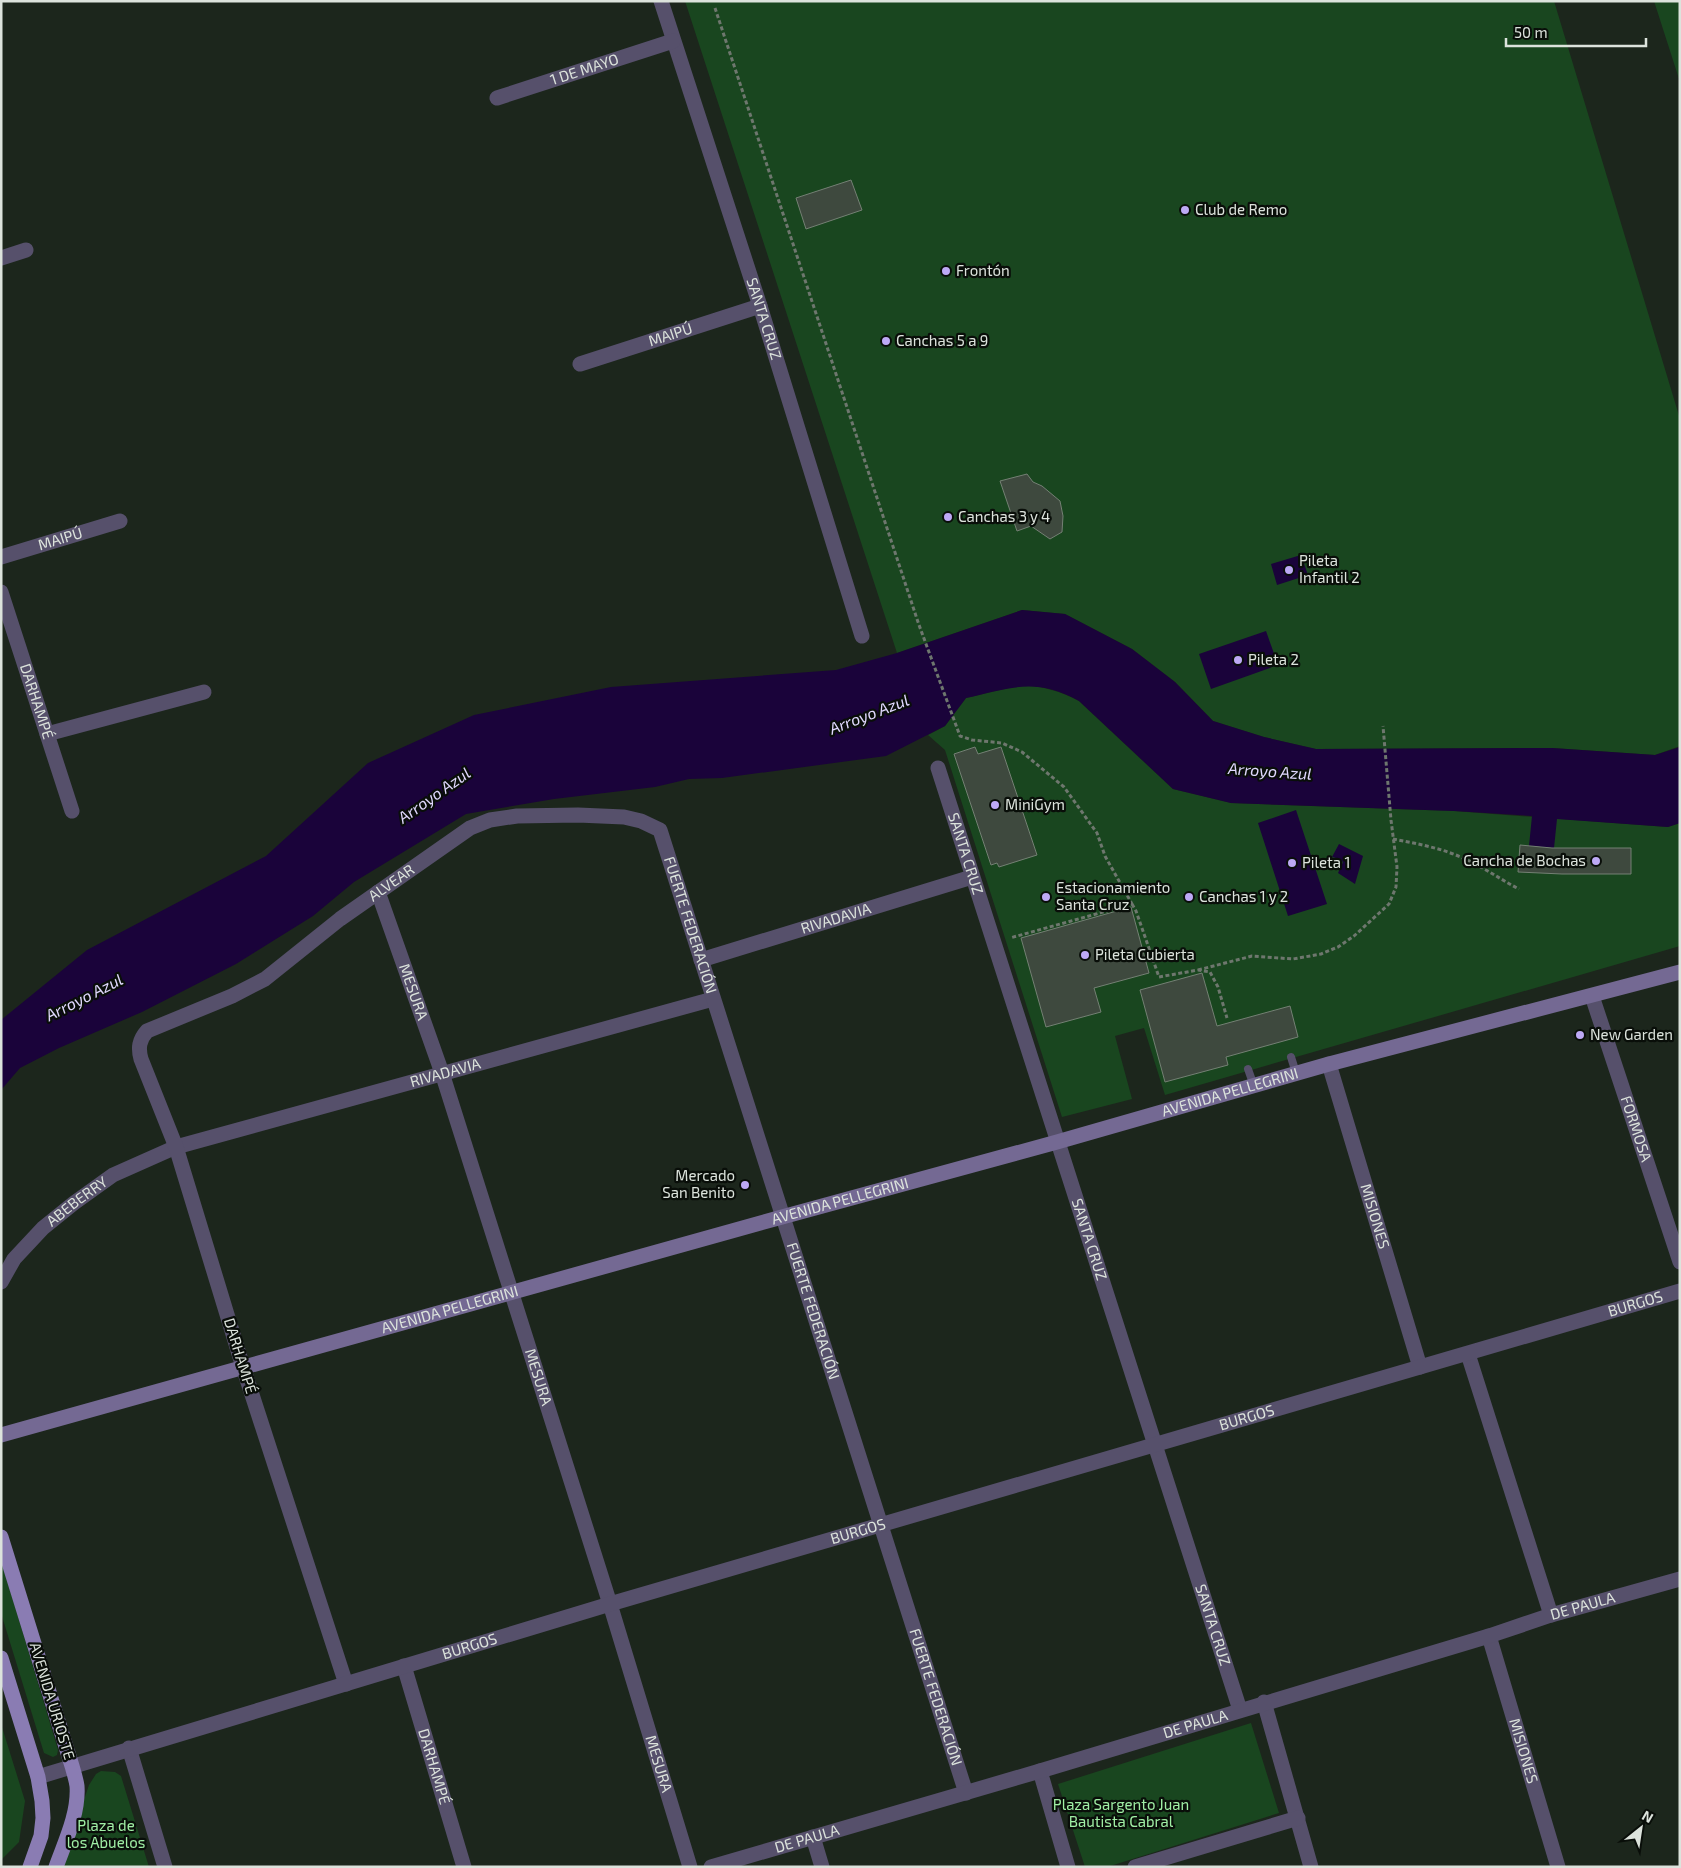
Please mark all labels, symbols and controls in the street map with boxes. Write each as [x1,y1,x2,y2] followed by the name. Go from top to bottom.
[1506,15,1646,47] scale bar
[1514,23,1548,41] text: 50 m
[548,49,621,88] street label: 1 DE MAYO
[1195,200,1287,218] place label: Club de Remo
[1179,204,1191,216] marker: Club de Remo
[956,261,1010,279] place label: Frontón
[940,265,952,277] marker: Frontón
[743,275,786,362] street label: SANTA CRUZ
[646,318,694,349] street label: MAIPÚ
[896,331,988,349] place label: Canchas 5 a 9
[880,335,892,347] marker: Canchas 5 a 9
[958,507,1050,525] place label: Canchas 3 y 4
[942,511,954,523] marker: Canchas 3 y 4
[36,523,84,553] street label: MAIPÚ
[1299,551,1360,586] place label: Pileta Infantil 2
[1283,564,1295,576] marker: Pileta Infantil 2
[1248,650,1299,668] place label: Pileta 2
[1232,654,1244,666] marker: Pileta 2
[17,661,58,741] street label: DARHAMPÉ
[825,690,912,739] water label: Arroyo Azul
[1226,758,1313,784] water label: Arroyo Azul
[393,763,474,828] water label: Arroyo Azul
[1005,795,1065,813] place label: MiniGym
[989,799,1001,811] marker: MiniGym
[945,810,988,897] street label: SANTA CRUZ
[1463,851,1586,869] place label: Cancha de Bochas
[1302,853,1350,871] place label: Pileta 1
[661,854,721,995] street label: FUERTE FEDERACIÓN
[1590,855,1602,867] marker: Cancha de Bochas
[1286,857,1298,869] marker: Pileta 1
[364,860,417,904] street label: ALVEAR
[1056,878,1170,913] place label: Estacionamiento Santa Cruz
[1199,887,1288,905] place label: Canchas 1 y 2
[1040,891,1052,903] marker: Estacionamiento Santa Cruz
[1183,891,1195,903] marker: Canchas 1 y 2
[798,898,873,937] street label: RIVADAVIA
[1095,945,1195,963] place label: Pileta Cubierta
[1079,949,1091,961] marker: Pileta Cubierta
[396,961,433,1023] street label: MESURA
[41,969,126,1025] water label: Arroyo Azul
[1590,1025,1673,1043] place label: New Garden
[1574,1029,1586,1041] marker: New Garden
[408,1053,483,1090] street label: RIVADAVIA
[1159,1063,1300,1120] street label: AVENIDA PELLEGRINI
[1618,1093,1656,1164] street label: FORMOSA
[662,1166,735,1201] place label: Mercado San Benito
[42,1172,111,1230] street label: ABEBERRY
[769,1173,910,1228] street label: AVENIDA PELLEGRINI
[739,1179,751,1191] marker: Mercado San Benito
[1357,1181,1394,1251] street label: MISIONES
[1069,1196,1112,1282] street label: SANTA CRUZ
[784,1240,844,1381] street label: FUERTE FEDERACIÓN
[379,1281,520,1336] street label: AVENIDA PELLEGRINI
[1606,1287,1665,1320] street label: BURGOS
[221,1316,261,1396] street label: DARHAMPÉ
[522,1346,557,1408] street label: MESURA
[1217,1400,1276,1433] street label: BURGOS
[828,1514,887,1547] street label: BURGOS
[1192,1582,1235,1668] street label: SANTA CRUZ
[1548,1587,1618,1623] street label: DE PAULA
[906,1626,967,1767] street label: FUERTE FEDERACIÓN
[440,1629,499,1662] street label: BURGOS
[27,1640,79,1762] street label: AVENIDA URIOSTE
[1161,1705,1230,1741] street label: DE PAULA
[1506,1716,1542,1785] street label: MISIONES
[415,1726,455,1806] street label: DARHAMPÉ
[642,1733,677,1795] street label: MESURA
[1053,1795,1189,1830] park label: Plaza Sargento Juan Bautista Cabral
[1616,1803,1666,1853] north arrow
[1639,1806,1656,1826] text: N
[67,1816,145,1851] park label: Plaza de los Abuelos
[772,1820,842,1856] street label: DE PAULA

